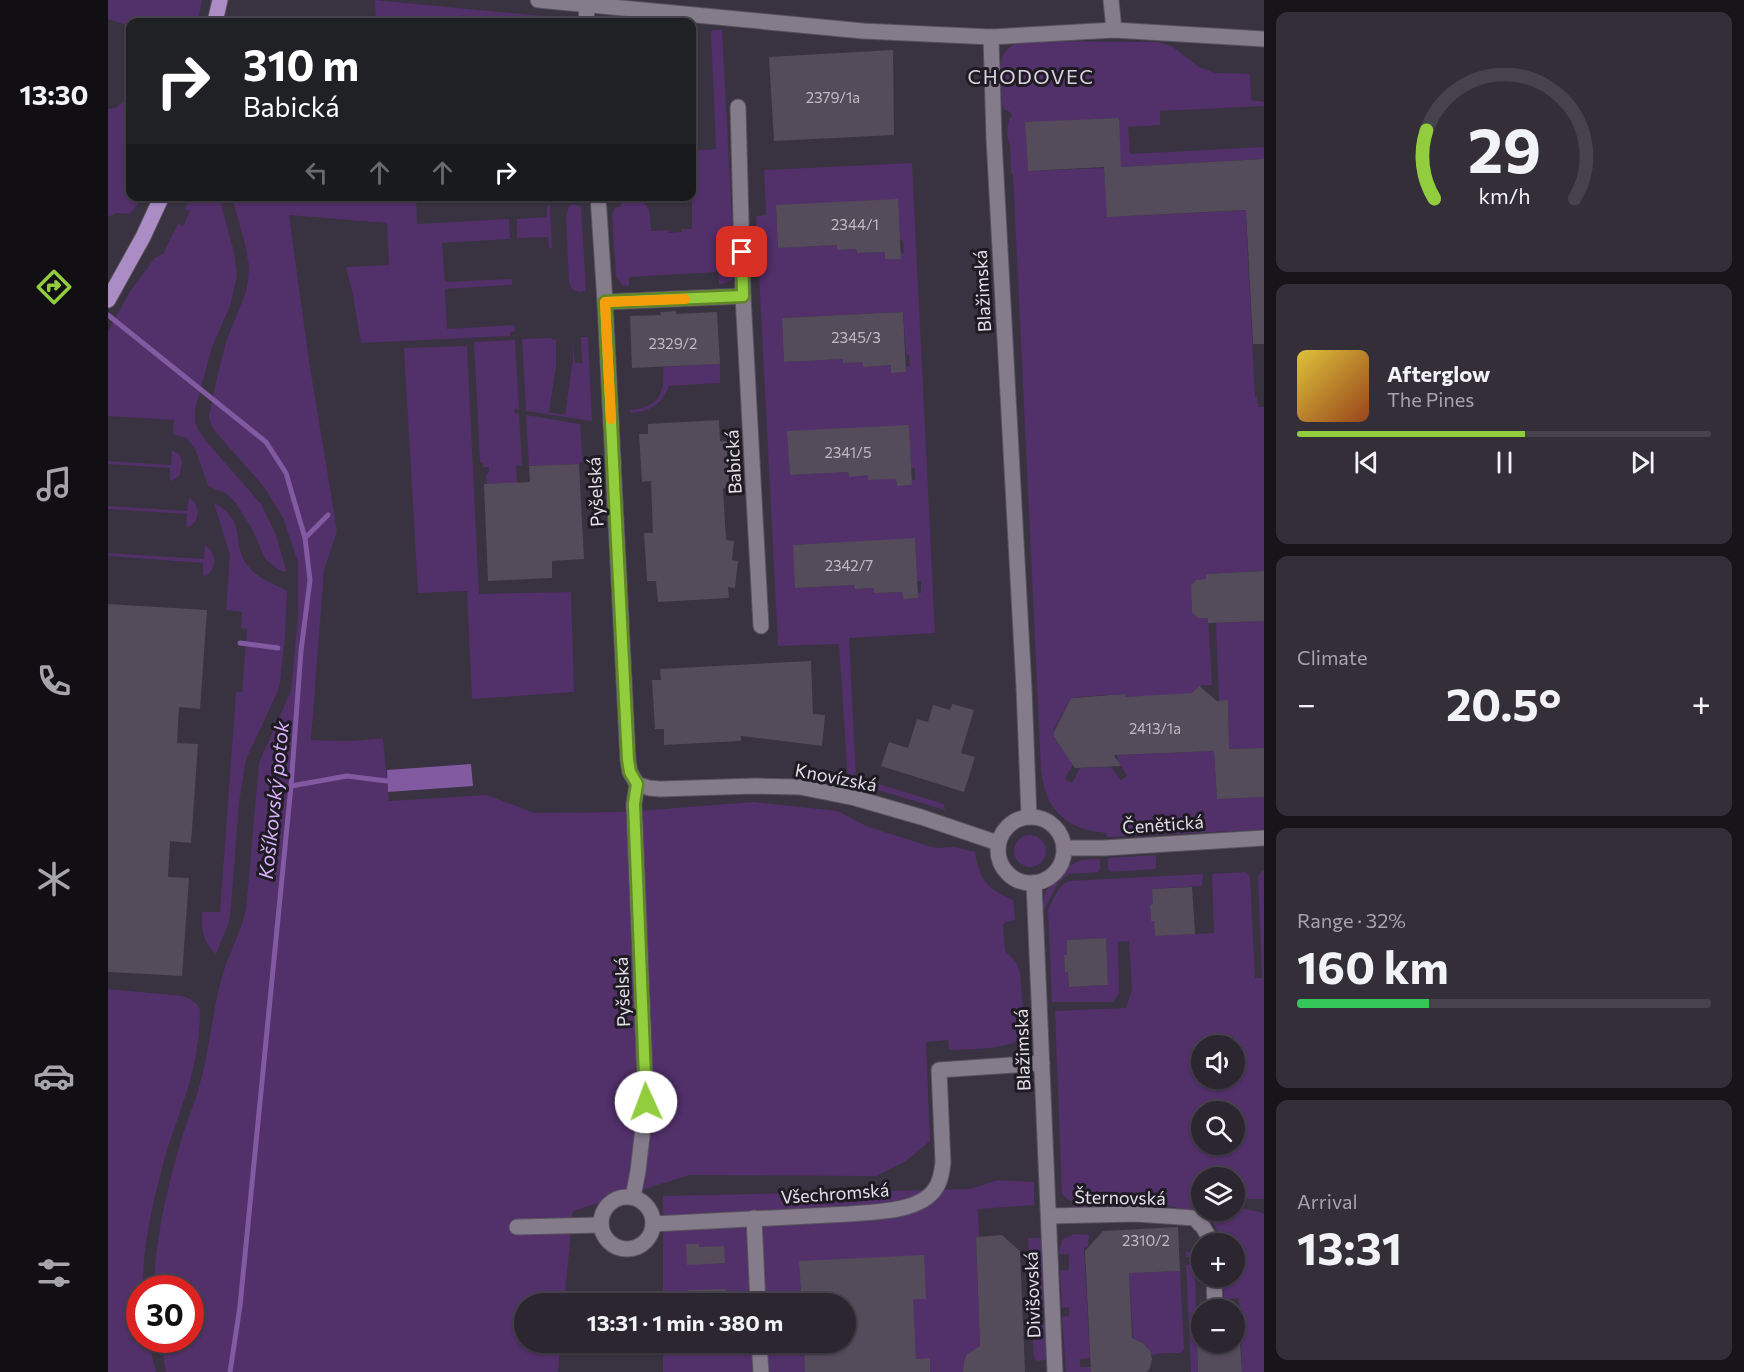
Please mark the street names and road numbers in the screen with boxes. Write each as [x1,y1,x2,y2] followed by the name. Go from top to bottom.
[969,249,995,333] street label: Blažimská
[720,429,746,495] street label: Babická
[582,456,608,528] street label: Pyšelská
[793,758,879,796] street label: Knovízská
[1122,810,1204,838] street label: Čenětická
[610,957,634,1027] street label: Pyšelská
[1010,1009,1034,1091] street label: Blažimská
[780,1178,890,1208] street label: Všechromská
[1074,1185,1166,1209] street label: Šternovská
[1019,1251,1045,1339] street label: Divišovská

